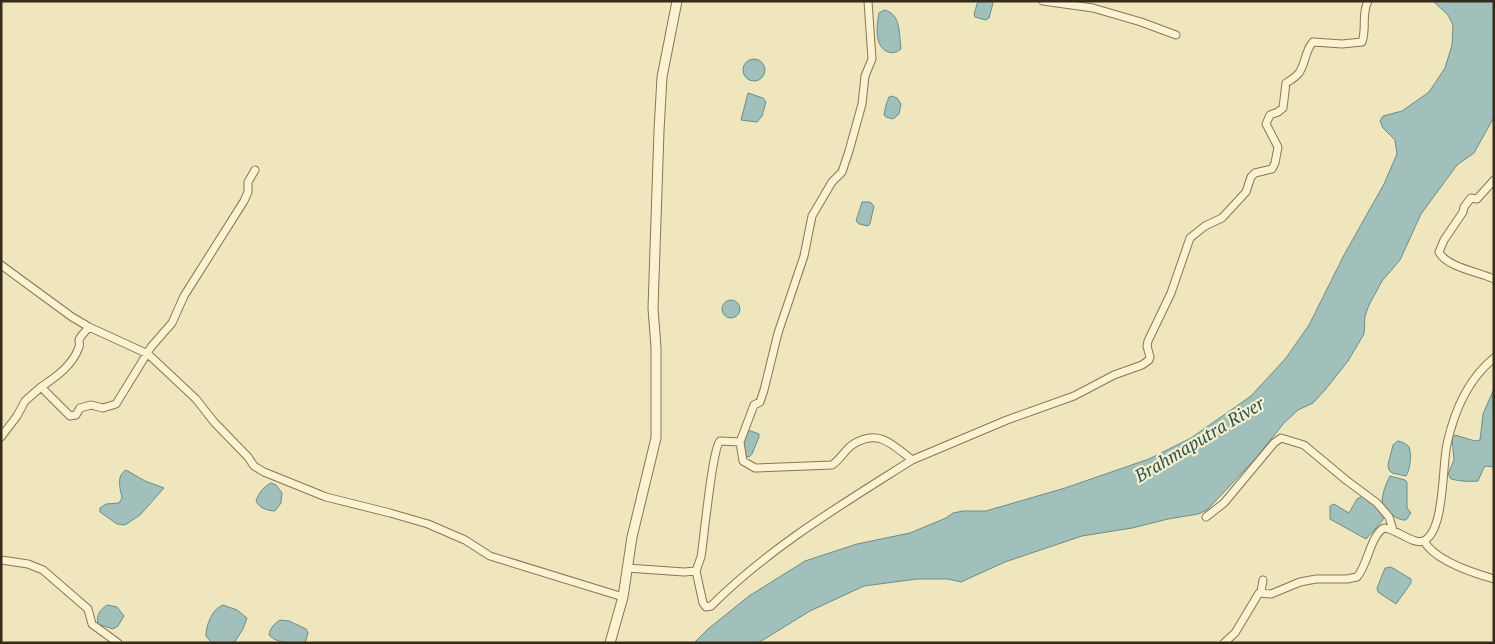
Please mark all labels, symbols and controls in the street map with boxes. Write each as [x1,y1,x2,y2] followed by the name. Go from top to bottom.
[1129,390,1269,488] water label: Brahmaputra River

